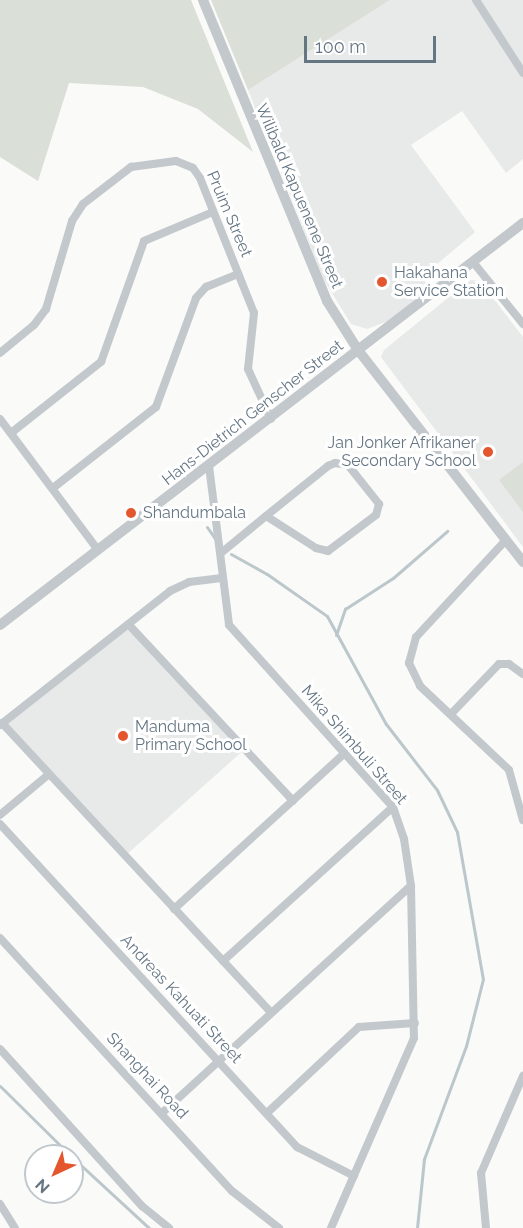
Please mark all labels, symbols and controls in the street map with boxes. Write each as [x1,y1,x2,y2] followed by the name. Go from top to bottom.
[307,24,439,62] scale bar
[315,36,366,57] text: 100 m
[251,101,347,291] street label: Wilibald Kapuenene Street
[202,168,256,260] street label: Pruim Street
[394,263,504,301] place label: Hakahana Service Station
[375,275,389,289] marker: Hakahana Service Station
[159,336,347,490] street label: Hans-Dietrich Genscher Street
[326,433,476,471] place label: Jan Jonker Afrikaner Secondary School
[481,445,495,459] marker: Jan Jonker Afrikaner Secondary School
[143,503,246,523] place label: Shandumbala
[124,506,138,520] marker: Shandumbala
[297,681,411,809] street label: Mika Shimbuli Street
[135,717,247,755] place label: Manduma Primary School
[116,729,130,743] marker: Manduma Primary School
[116,931,246,1067] street label: Andreas Kahuati Street
[102,1029,192,1123] street label: Shanghai Road
[24,1144,84,1204] north arrow
[32,1175,54,1197] text: N

